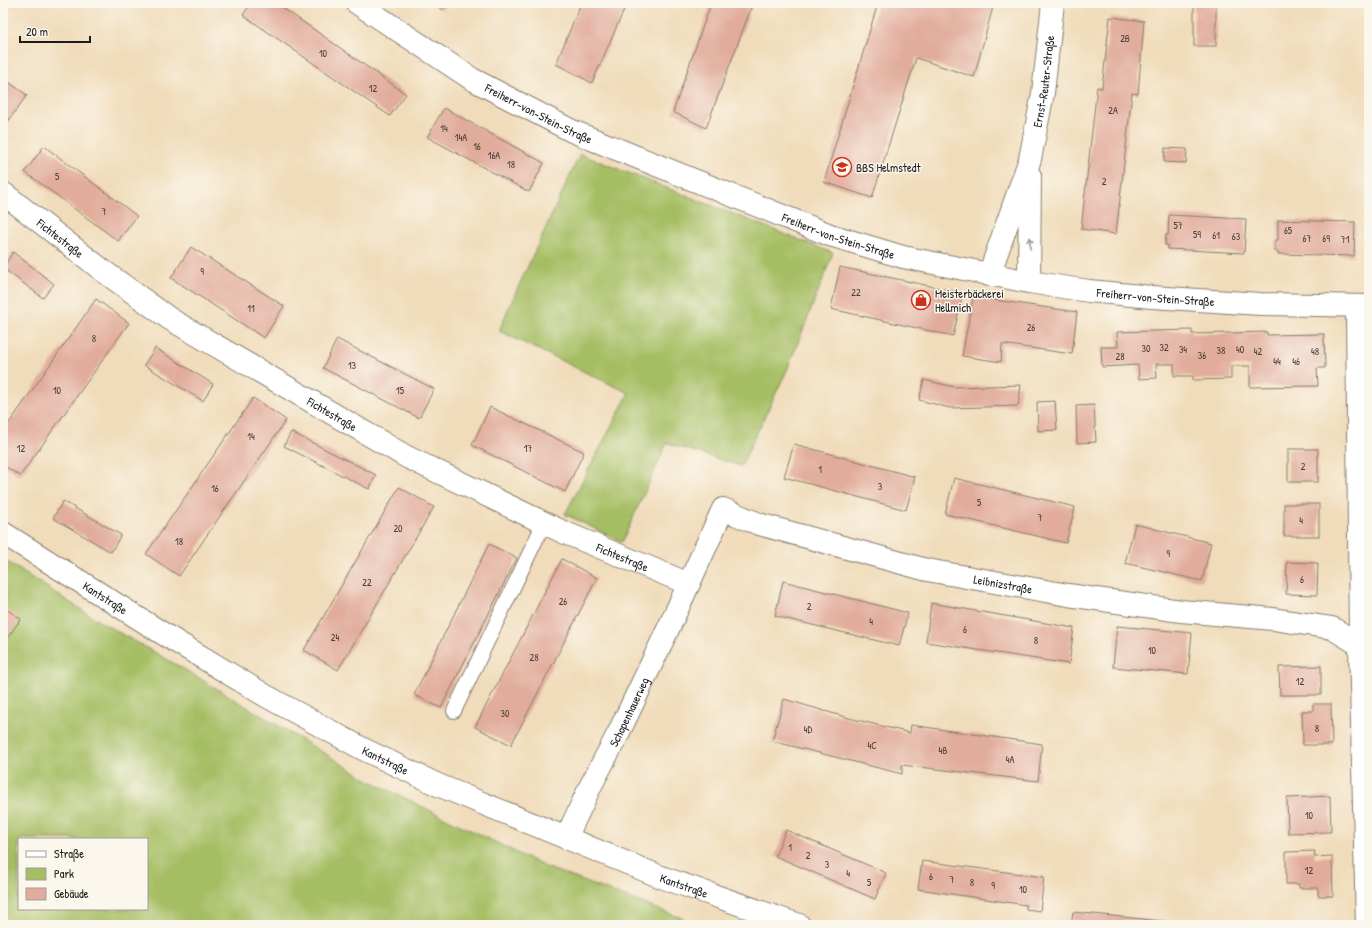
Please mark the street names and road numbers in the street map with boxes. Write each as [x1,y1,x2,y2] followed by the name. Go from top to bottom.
[1028,34,1058,129] street label: Ernst-Reuter-Straße
[481,78,595,147] street label: Freiherr-von-Stein-Straße
[779,208,897,263] street label: Freiherr-von-Stein-Straße
[33,214,88,262] street label: Fichtestraße
[1095,283,1215,310] street label: Freiherr-von-Stein-Straße
[303,392,361,435] street label: Fichtestraße
[593,538,651,575] street label: Fichtestraße
[972,570,1034,597] street label: Leibnizstraße
[80,577,131,618] street label: Kantstraße
[604,674,652,749] street label: Schopenhauerweg
[359,741,412,778] street label: Kantstraße
[658,869,711,901] street label: Kantstraße

